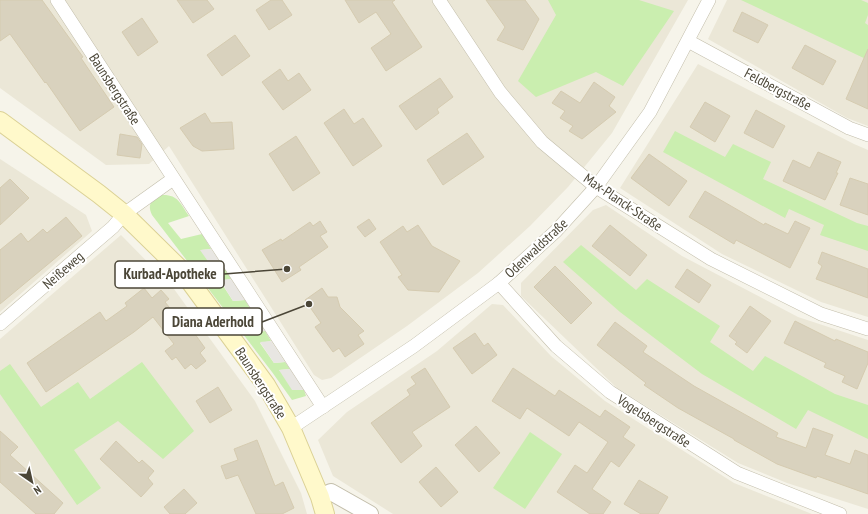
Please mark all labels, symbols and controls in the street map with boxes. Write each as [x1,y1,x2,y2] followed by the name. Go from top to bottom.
[85,50,145,128] street label: Baunsbergstraße
[741,64,815,114] street label: Feldbergstraße
[580,169,666,235] street label: Max-Planck-Straße
[501,214,571,282] street label: Odenwaldstraße
[39,247,87,293] street label: Neißeweg
[115,261,224,288] callout: Kurbad-Apotheke
[123,264,217,283] text: Kurbad-Apotheke
[163,308,262,335] callout: Diana Aderhold
[172,312,254,331] text: Diana Aderhold
[231,344,291,422] street label: Baunsbergstraße
[613,390,694,452] street label: Vogelsbergstraße
[12,462,52,502] north arrow
[31,483,44,498] text: N

